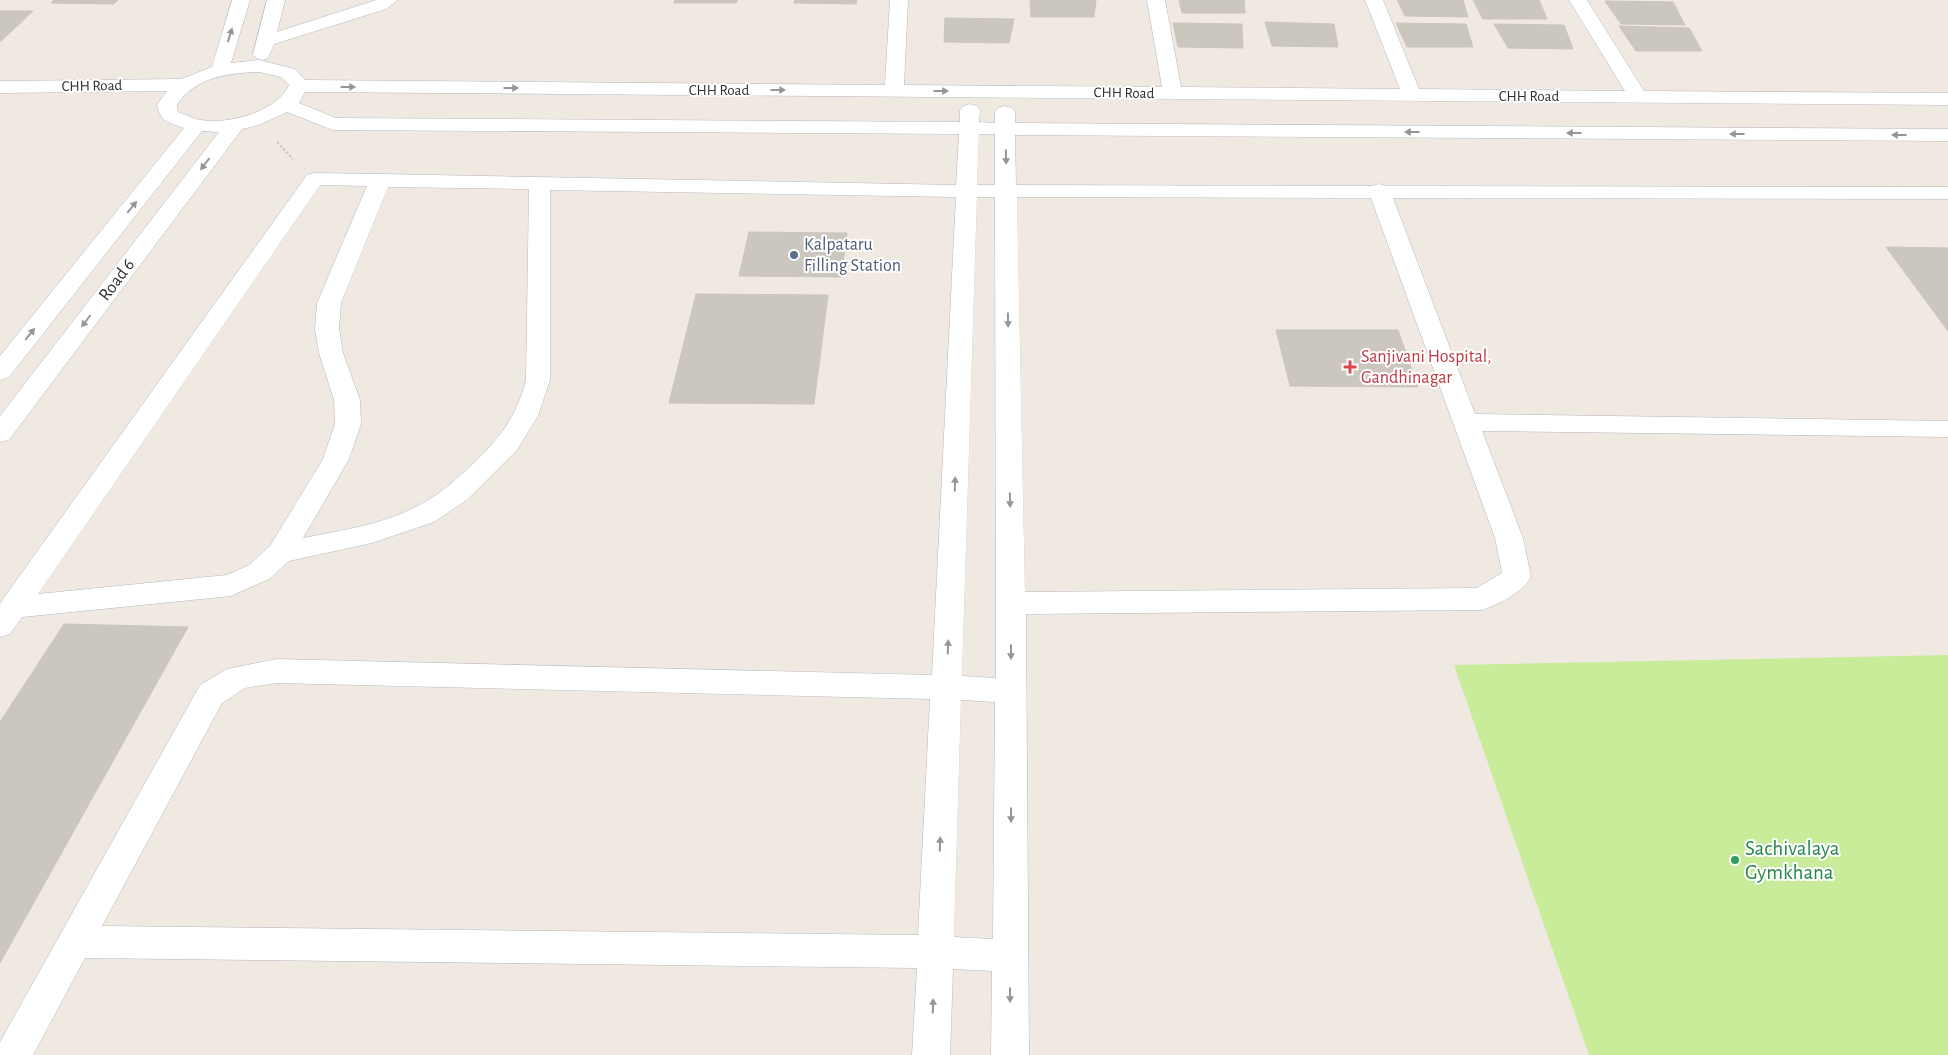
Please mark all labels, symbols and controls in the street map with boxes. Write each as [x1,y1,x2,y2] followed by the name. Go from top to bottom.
[227,28,235,43] one-way arrow
[62,78,123,94] street label: CHH Road
[341,83,357,91] one-way arrow
[689,83,750,98] street label: CHH Road
[503,84,519,92] one-way arrow
[1094,85,1155,101] street label: CHH Road
[771,86,787,94] one-way arrow
[933,87,949,95] one-way arrow
[1499,89,1560,104] street label: CHH Road
[1404,128,1420,136] one-way arrow
[1566,129,1582,137] one-way arrow
[1729,130,1745,138] one-way arrow
[1891,131,1907,139] one-way arrow
[1002,149,1010,165] one-way arrow
[200,157,211,170] one-way arrow
[126,201,137,214] one-way arrow
[804,236,901,275] place label: Kalpataru Filling Station
[788,249,800,261] marker: Kalpataru Filling Station
[96,256,138,304] street label: Road 6
[1004,312,1012,328] one-way arrow
[81,314,91,328] one-way arrow
[25,328,36,341] one-way arrow
[1361,348,1491,387] place label: Sanjivani Hospital, Gandhinagar
[1343,360,1357,374] marker: Sanjivani Hospital, Gandhinagar
[951,476,959,492] one-way arrow
[1006,492,1014,508] one-way arrow
[944,638,952,654] one-way arrow
[1007,644,1015,660] one-way arrow
[1007,807,1015,823] one-way arrow
[936,836,944,852] one-way arrow
[1745,838,1840,883] place label: Sachivalaya Gymkhana
[1729,854,1741,866] marker: Sachivalaya Gymkhana
[1006,987,1014,1003] one-way arrow
[930,998,938,1014] one-way arrow

